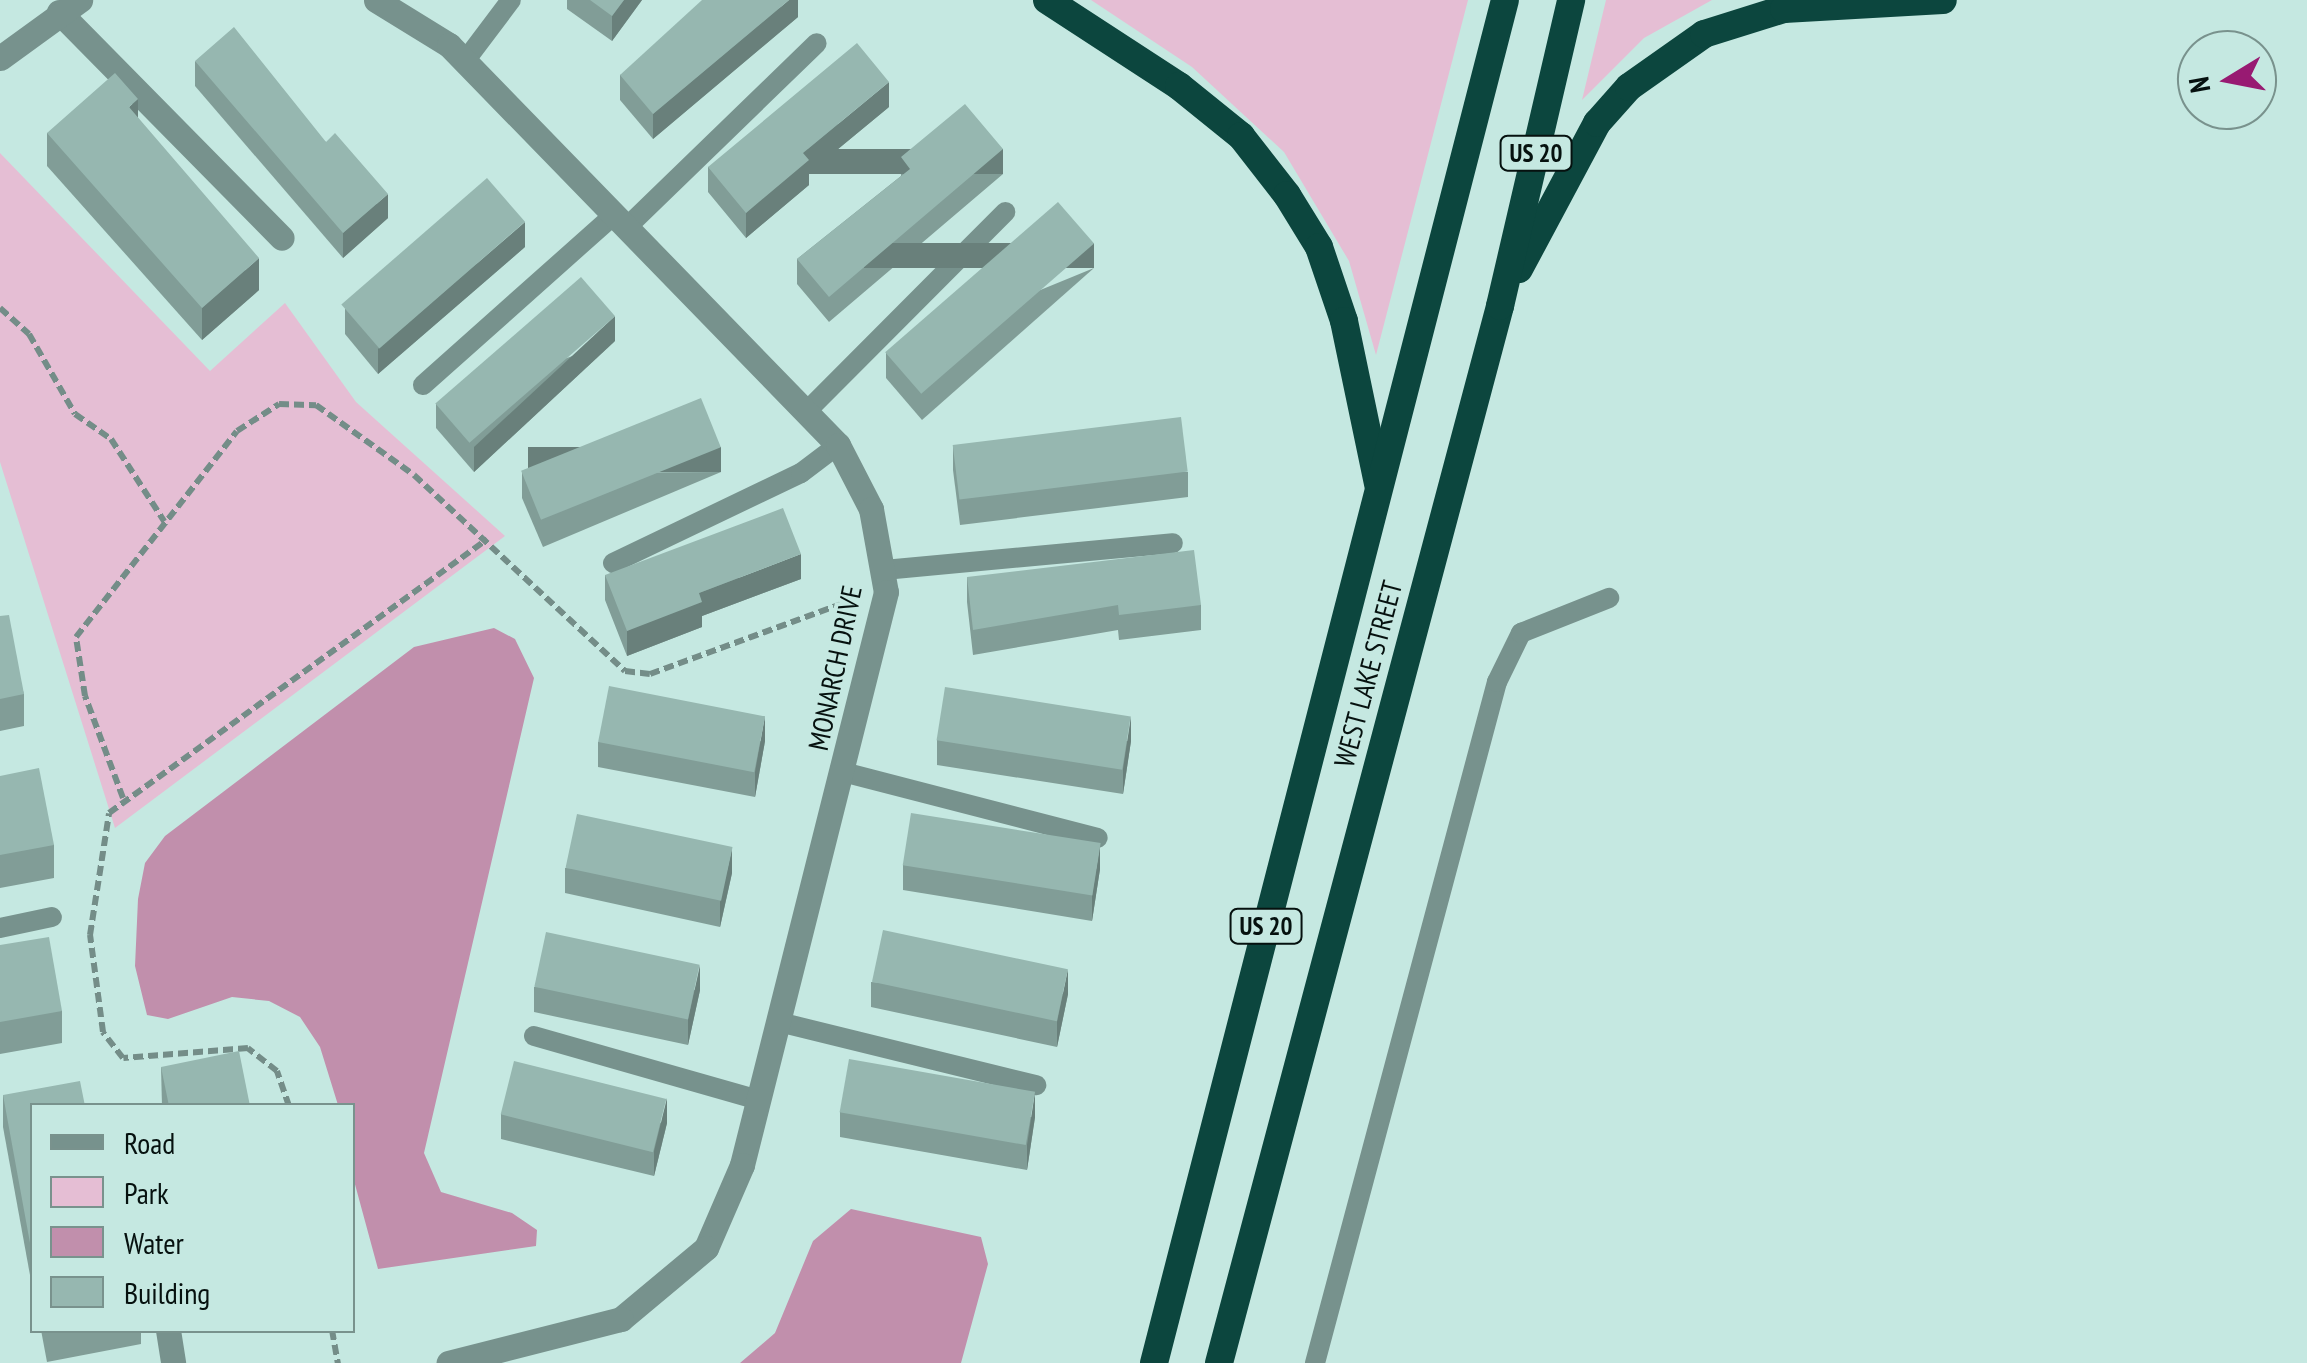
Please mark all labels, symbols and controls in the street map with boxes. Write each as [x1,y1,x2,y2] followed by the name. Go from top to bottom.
[2177,30,2277,130] north arrow
[2179,74,2218,96] text: N
[1498,133,1574,173] road number: US 20
[1327,577,1409,771] street label: WEST LAKE STREET
[801,583,869,753] street label: MONARCH DRIVE
[1228,906,1304,946] road number: US 20
[30,1103,355,1333] legend
[124,1123,175,1162] text: Road
[124,1173,169,1212] text: Park
[124,1223,184,1262] text: Water
[124,1273,210,1312] text: Building

